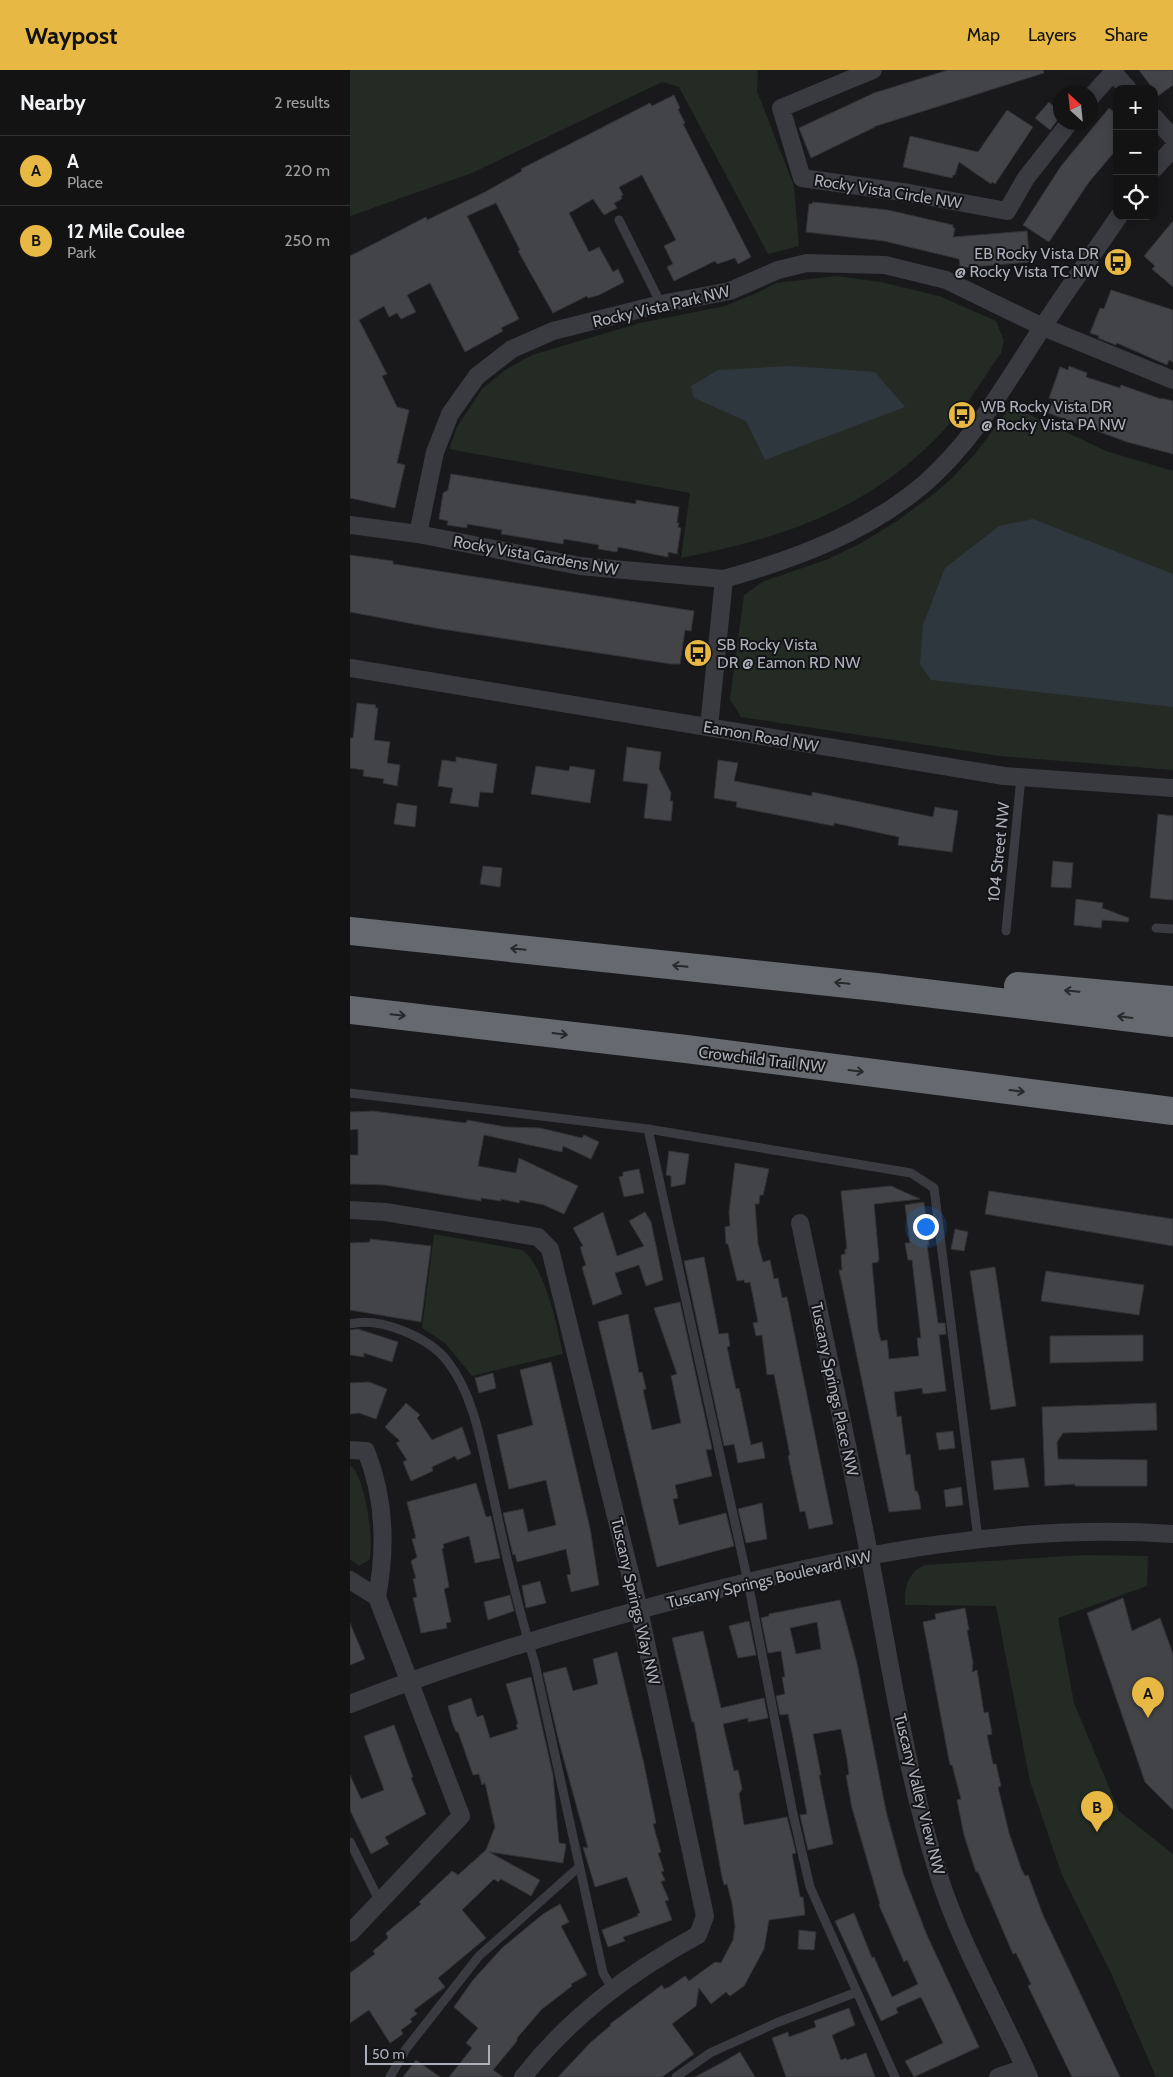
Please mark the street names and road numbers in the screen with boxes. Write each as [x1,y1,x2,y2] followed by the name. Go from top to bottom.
[813,170,964,213] street label: Rocky Vista Circle NW
[591,281,732,332] street label: Rocky Vista Park NW
[452,532,621,580] street label: Rocky Vista Gardens NW
[702,717,821,756] street label: Eamon Road NW
[984,800,1013,903] street label: 104 Street NW
[698,1042,827,1077] street label: Crowchild Trail NW
[807,1301,862,1479] street label: Tuscany Springs Place NW
[607,1516,664,1687] street label: Tuscany Springs Way NW
[665,1547,874,1612] street label: Tuscany Springs Boulevard NW
[890,1712,949,1877] street label: Tuscany Valley View NW

